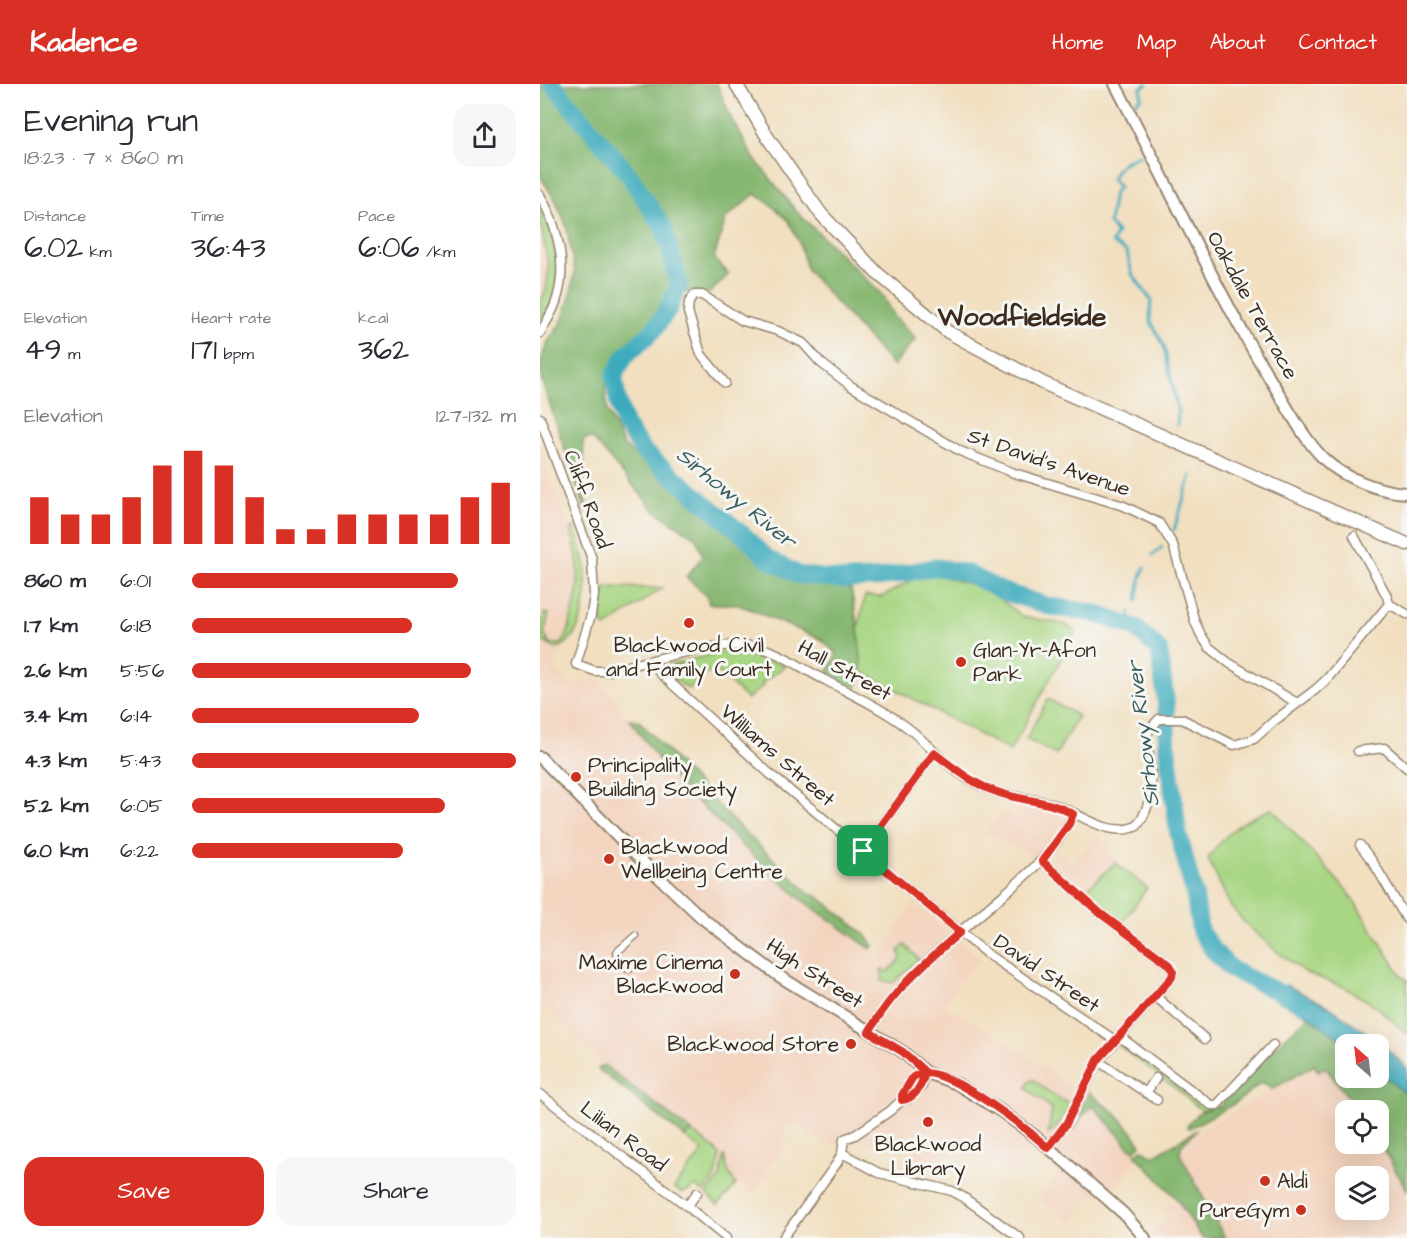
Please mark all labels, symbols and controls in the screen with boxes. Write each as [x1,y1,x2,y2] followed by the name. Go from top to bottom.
[30,23,138,62] text: Kadence
[1052,28,1104,57] text: Home
[1137,28,1177,57] text: Map
[1210,28,1266,57] text: About
[1299,28,1377,57] text: Contact
[24,98,198,144] text: Evening run
[453,104,516,167] button: share
[24,144,183,172] text: 18:23 · 7 × 860 m
[24,205,86,227] text: Distance
[191,205,225,227] text: Time
[358,205,395,227] text: Pace
[1200,226,1305,384] street label: Oakdale Terrace
[24,227,83,269] text: 6.02
[191,227,266,269] text: 36:43
[358,227,420,269] text: 6:06
[83,241,112,263] text: km
[420,241,456,263] text: /km
[937,298,1107,336] district label: Woodfieldside
[24,307,87,329] text: Elevation
[191,307,271,329] text: Heart rate
[358,307,389,329] text: kcal
[24,329,62,371] text: 49
[191,329,217,371] text: 171
[358,329,409,371] text: 362
[62,343,80,365] text: m
[217,343,254,365] text: bpm
[24,402,103,430] text: Elevation
[436,402,516,430] text: 127–132 m
[964,421,1134,504] street label: St David's Avenue
[669,440,805,559] water label: Sirhowy River
[556,446,619,553] street label: Cliff Road
[24,567,86,595] text: 860 m
[120,567,151,595] text: 6:01
[24,612,78,640] text: 1.7 km
[120,612,151,640] text: 6:18
[682,616,696,630] marker: Blackwood Civil and Family Court
[606,631,772,686] place label: Blackwood Civil and Family Court
[793,633,897,708] street label: Hall Street
[973,636,1096,689] place label: Glan-Yr-Afon Park
[954,655,968,669] marker: Glan-Yr-Afon Park
[24,657,87,685] text: 2.6 km
[120,657,164,685] text: 5:56
[1119,657,1169,808] water label: Sirhowy River
[714,697,842,814] street label: Williams Street
[24,702,86,730] text: 3.4 km
[120,702,152,730] text: 6:14
[24,747,86,775] text: 4.3 km
[120,747,161,775] text: 5:43
[588,751,737,806] place label: Principality Building Society
[569,770,583,784] marker: Principality Building Society
[24,792,88,820] text: 5.2 km
[120,792,163,820] text: 6:05
[837,825,888,876] pin
[621,833,783,888] place label: Blackwood Wellbeing Centre
[846,834,879,867] icon: arrive
[24,837,88,865] text: 6.0 km
[120,837,159,865] text: 6:22
[602,852,616,866] marker: Blackwood Wellbeing Centre
[988,927,1106,1020] street label: David Street
[759,931,869,1018] street label: High Street
[579,948,723,1001] place label: Maxime Cinema Blackwood
[728,967,742,981] marker: Maxime Cinema Blackwood
[667,1030,839,1059] place label: Blackwood Store
[1335,1034,1389,1088] north arrow
[1335,1034,1389,1220] map controls
[844,1037,858,1051] marker: Blackwood Store
[574,1094,673,1179] street label: Lilian Road
[1335,1100,1389,1154] button: locate
[921,1115,935,1129] marker: Blackwood Library
[875,1130,981,1185] place label: Blackwood Library
[24,1157,264,1226] button: Save
[276,1157,516,1226] button: Share
[1335,1166,1389,1220] button: layers
[1277,1167,1308,1196] place label: Aldi
[1258,1174,1272,1188] marker: Aldi
[1200,1196,1290,1227] place label: PureGym
[1294,1203,1308,1217] marker: PureGym

